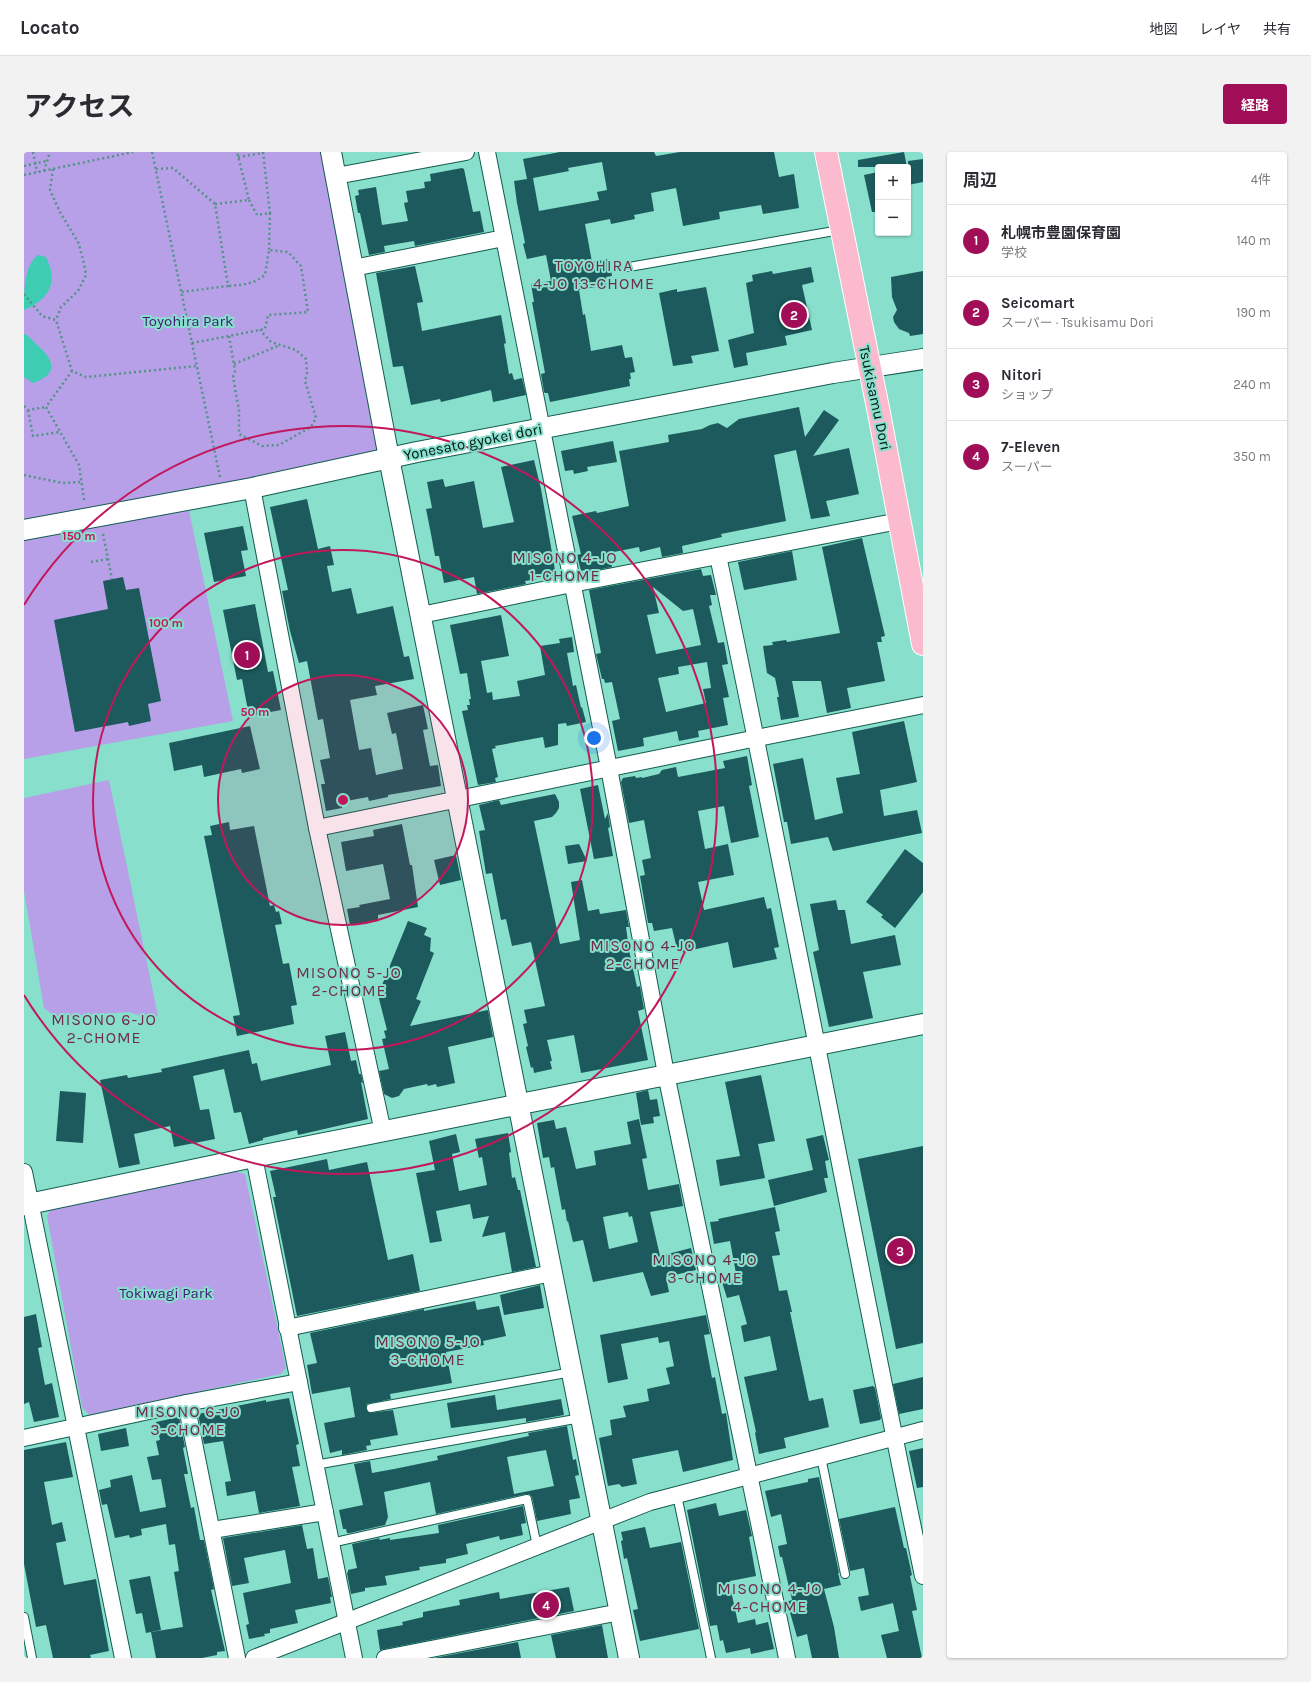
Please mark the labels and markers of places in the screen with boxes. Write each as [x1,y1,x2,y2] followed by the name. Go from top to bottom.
[781,300,807,330] pin: 2
[234,640,260,670] pin: 1
[336,793,350,807] centre of rings
[887,1236,913,1266] pin: 3
[533,1590,559,1620] pin: 4

